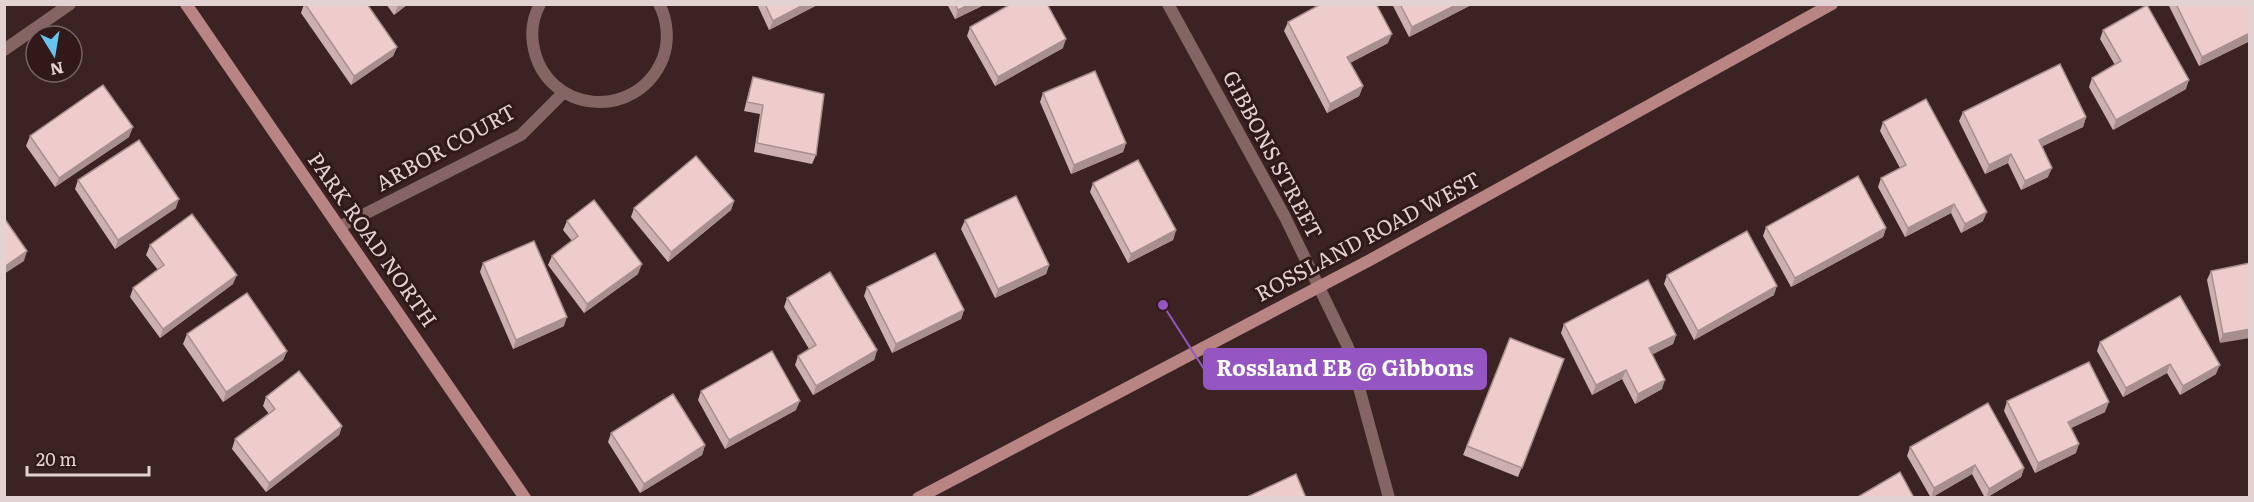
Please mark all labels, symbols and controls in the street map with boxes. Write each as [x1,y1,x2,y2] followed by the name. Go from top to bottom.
[24,24,84,84] north arrow
[48,57,66,83] text: N
[1217,64,1332,244] street label: GIBBONS STREET
[369,94,521,197] street label: ARBOR COURT
[302,145,446,332] street label: PARK ROAD NORTH
[1249,162,1485,307] street label: ROSSLAND ROAD WEST
[1204,349,1486,389] callout: Rossland EB @ Gibbons
[1216,350,1474,383] text: Rossland EB @ Gibbons
[27,439,148,477] scale bar
[36,445,77,472] text: 20 m

